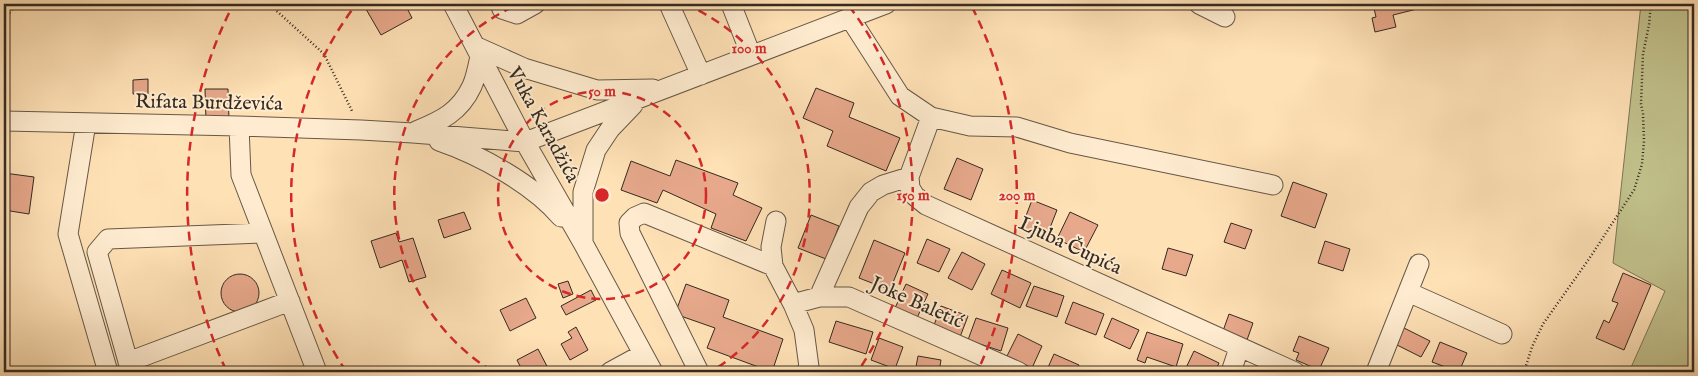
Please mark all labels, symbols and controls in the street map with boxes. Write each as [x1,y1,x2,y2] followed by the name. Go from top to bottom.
[731,39,767,58] text: 100 m
[501,62,585,187] street label: Vuka Karadžića
[588,82,616,101] text: 50 m
[135,89,283,117] street label: Rifata Burdževića
[593,186,611,204] centre of rings
[896,186,930,205] text: 150 m
[999,186,1036,205] text: 200 m
[1014,211,1126,281] street label: Ljuba Čupića
[865,271,968,335] street label: Joke Baletić

